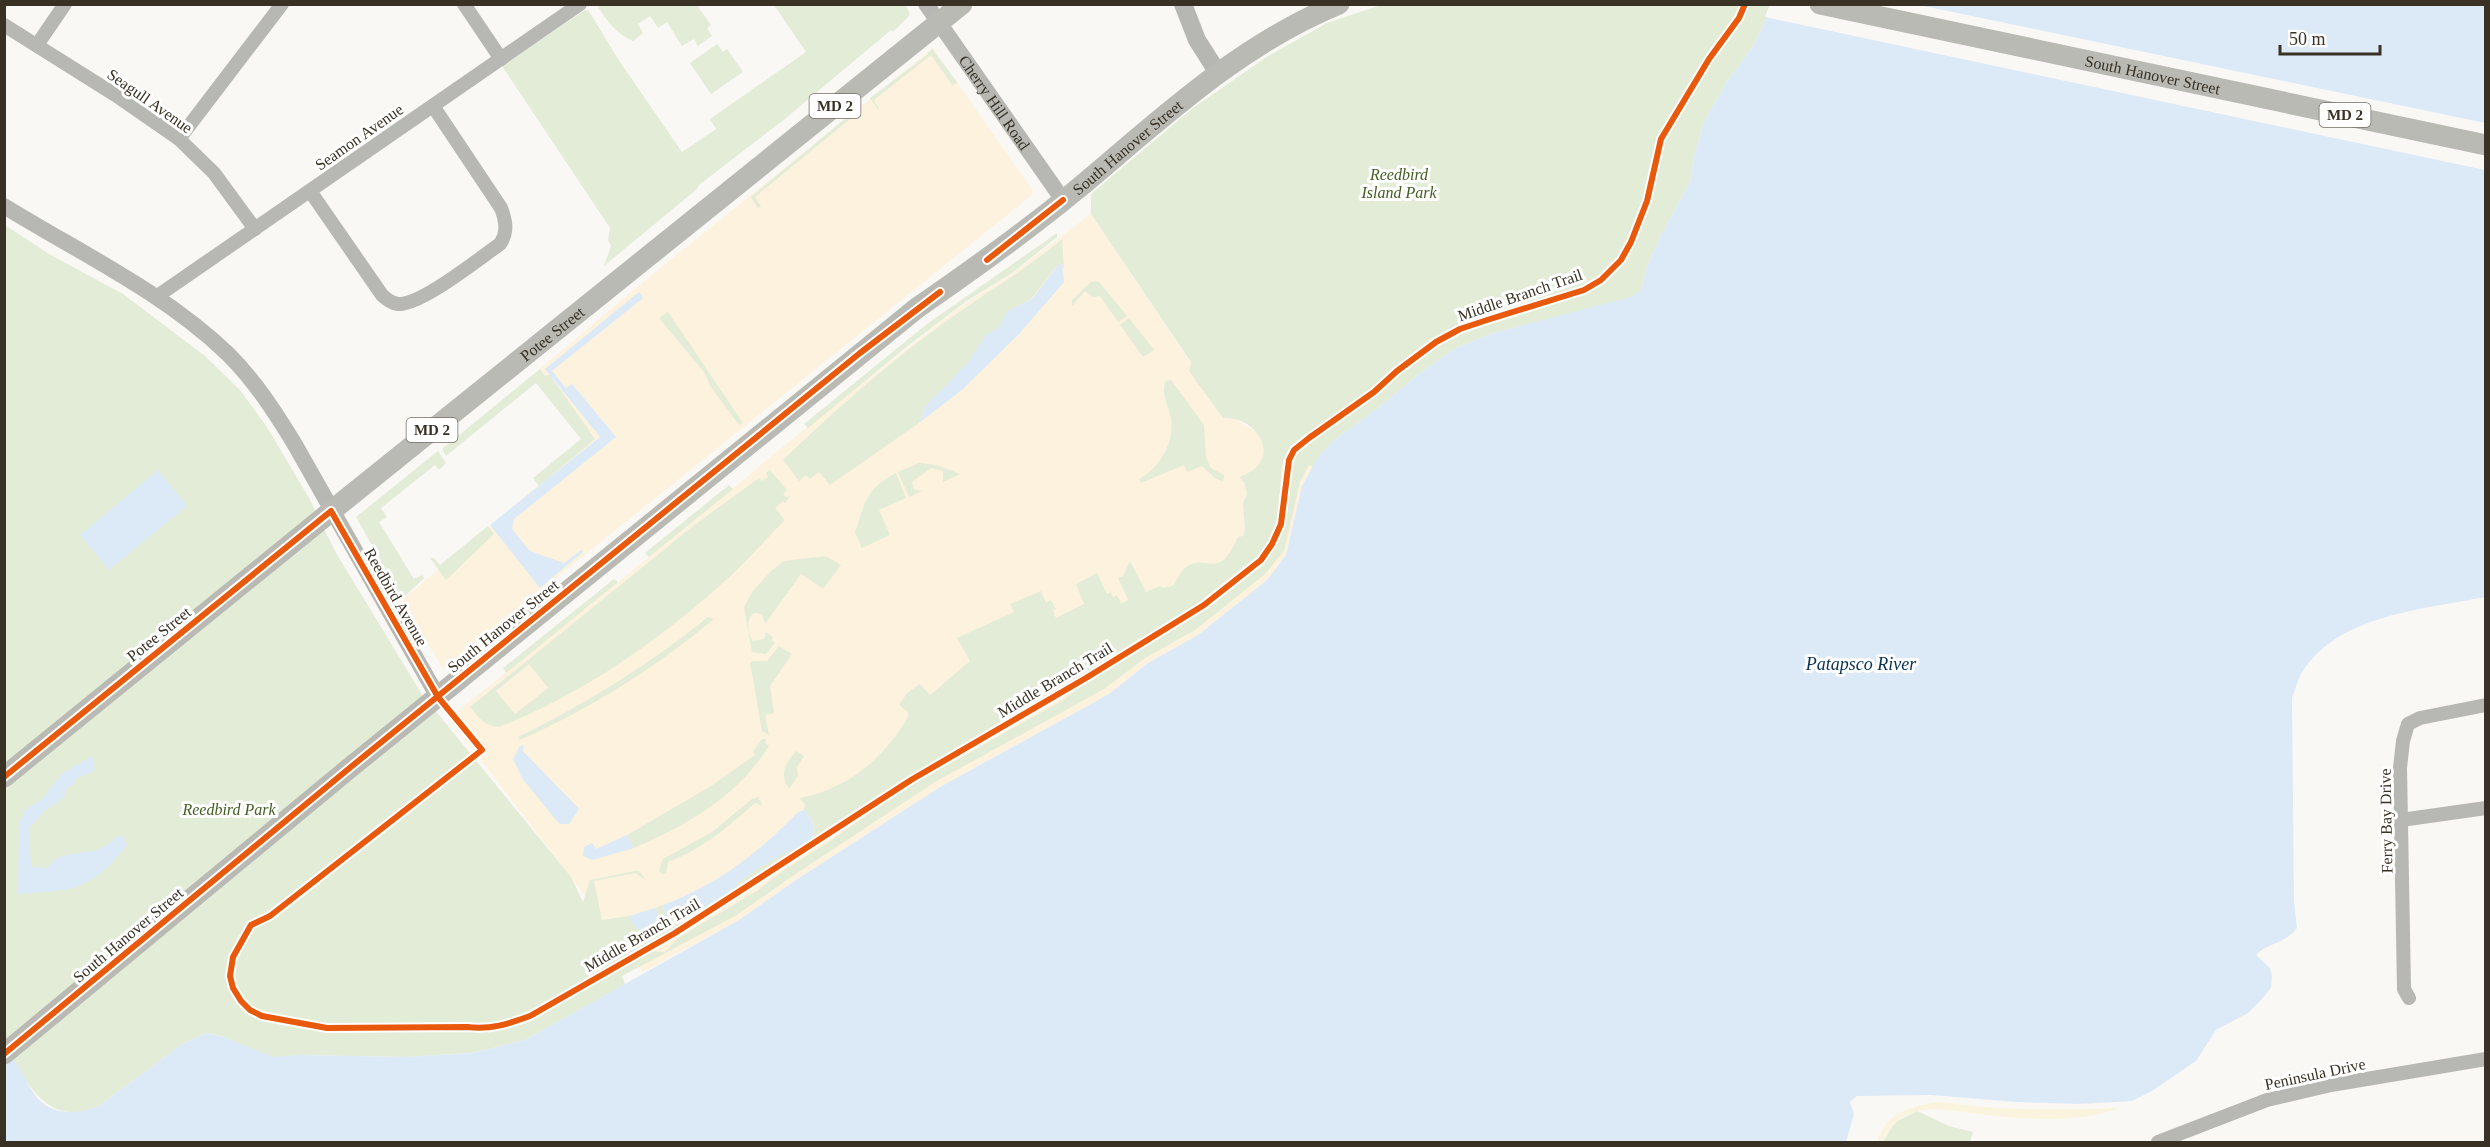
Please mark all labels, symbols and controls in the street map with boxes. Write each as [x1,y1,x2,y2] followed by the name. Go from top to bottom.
[2280,18,2380,56] scale bar
[2289,29,2326,49] text: 50 m
[956,52,1034,153] street label: Cherry Hill Road
[2083,52,2222,97] street label: South Hanover Street
[104,65,196,137] street label: Seagull Avenue
[810,94,860,118] road number: MD 2
[1069,96,1186,198] street label: South Hanover Street
[312,100,406,174] street label: Seamon Avenue
[2320,103,2370,127] road number: MD 2
[1360,166,1437,201] park label: Reedbird Island Park
[1455,266,1585,324] street label: Middle Branch Trail
[517,302,588,364] street label: Potee Street
[406,418,458,442] road number: MD 2
[361,545,431,649] street label: Reedbird Avenue
[444,576,562,676] street label: South Hanover Street
[124,603,195,665] street label: Potee Street
[995,639,1116,721] street label: Middle Branch Trail
[1805,654,1917,674] water label: Patapsco River
[2377,768,2396,874] street label: Ferry Bay Drive
[181,801,276,818] park label: Reedbird Park
[70,884,187,986] street label: South Hanover Street
[581,895,703,975] street label: Middle Branch Trail
[2263,1055,2367,1093] street label: Peninsula Drive

